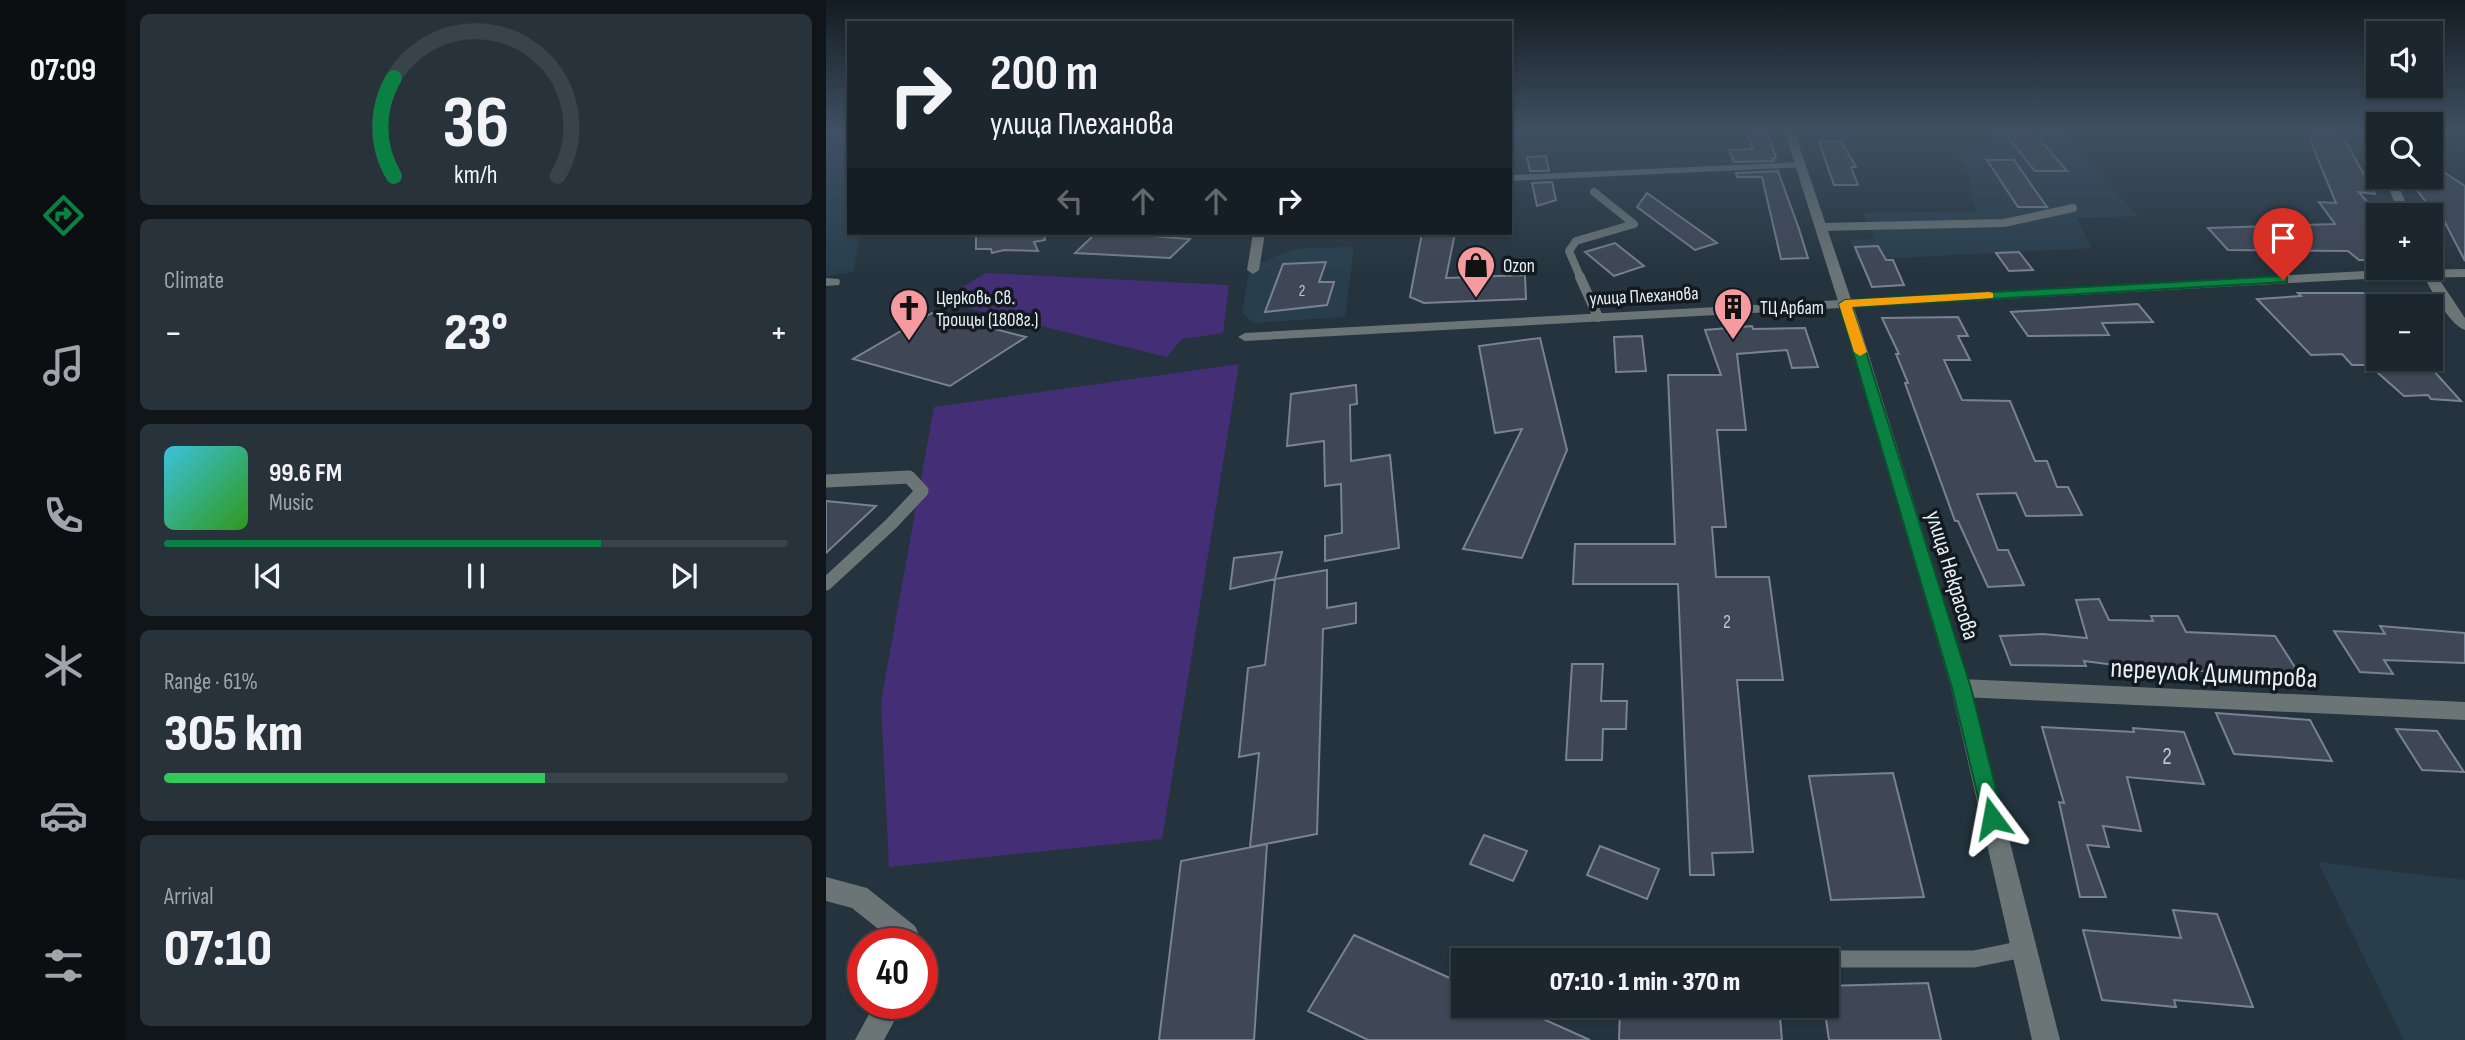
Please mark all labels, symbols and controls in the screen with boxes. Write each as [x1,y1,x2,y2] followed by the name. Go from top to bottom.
[2366,21,2443,371] map controls
[2366,21,2443,98] button: sound
[990,45,1098,104] text: 200 m
[875,49,966,140] icon: right
[30,51,96,90] text: 07:09
[443,80,509,168] text: 36
[990,105,1174,144] text: улица Плеханова
[2366,112,2443,189] button: search
[454,159,498,190] text: km/h
[1051,182,1089,220] icon: left
[1124,182,1162,220] icon: ahead
[1197,182,1235,220] icon: ahead
[1270,182,1308,220] icon: right
[39,191,88,240] icon: directions
[2366,203,2443,280] button: +
[2253,208,2313,280] pin
[2264,219,2302,257] icon: arrive
[1455,244,1497,299] shop icon: Ozon
[1503,255,1535,278] place label: Ozon
[164,267,224,295] text: Climate
[1299,282,1305,301] house number: 2
[1589,282,1699,311] street label: улица Плеханова
[1712,286,1754,341] building icon: ТЦ Арбат
[888,287,930,342] church icon: Церковь Св. Троицы (1808г.)
[936,287,1039,332] place label: Церковь Св. Троицы (1808г.)
[2366,294,2443,371] button: −
[1760,297,1824,320] place label: ТЦ Арбат
[444,302,508,365] text: 23°
[164,311,183,356] text: −
[769,311,788,356] text: +
[39,341,88,390] icon: music
[269,458,342,489] text: 99.6 FM
[269,489,314,517] text: Music
[39,491,88,540] icon: phone
[1919,507,1985,643] street label: улица Некрасова
[249,557,287,595] icon: previous
[457,557,495,595] icon: pause
[665,557,703,595] icon: next
[1723,611,1731,634] house number: 2
[39,641,88,690] icon: climate
[2110,652,2318,695] street label: переулок Димитрова
[164,668,258,696] text: Range · 61%
[164,703,303,766] text: 305 km
[2162,743,2172,771] house number: 2
[1955,781,2029,855] position arrow
[39,791,88,840] icon: car
[164,883,213,911] text: Arrival
[164,918,272,981] text: 07:10
[847,928,938,1019] speed limit sign: 40
[39,941,88,990] icon: filters
[1550,967,1740,998] text: 07:10 · 1 min · 370 m

